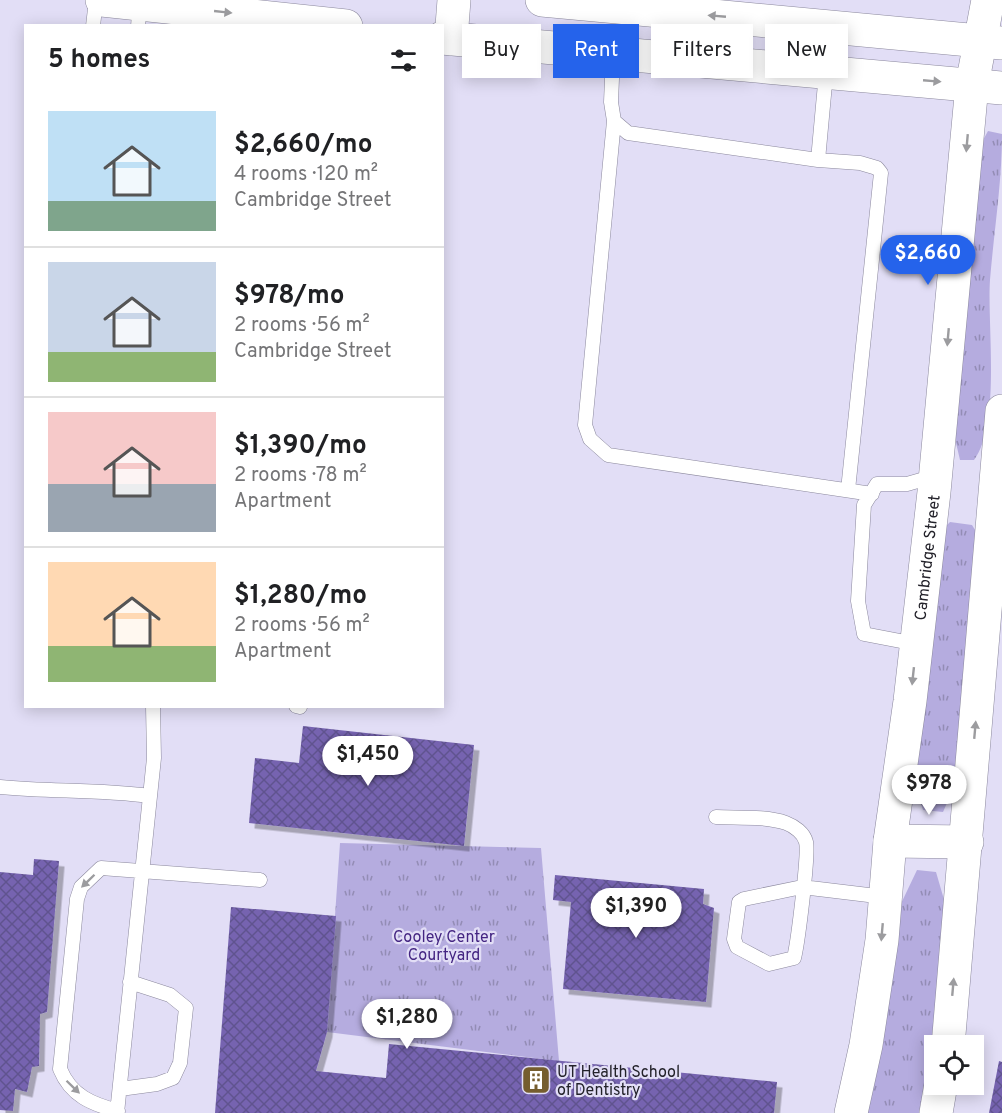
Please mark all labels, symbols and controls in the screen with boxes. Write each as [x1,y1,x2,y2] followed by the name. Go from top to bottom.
[214,7,233,17] one-way arrow
[707,11,726,21] one-way arrow
[462,24,541,78] chip: Buy
[553,24,639,78] chip: Rent
[651,24,753,78] chip: Filters
[765,24,848,78] chip: New
[48,44,150,77] text: 5 homes
[387,44,420,77] icon: filters
[922,76,941,86] one-way arrow
[234,129,372,162] text: $2,660/mo
[962,134,972,153] one-way arrow
[96,135,168,207] icon: home
[234,162,378,188] text: 4 rooms · 120 m²
[234,188,391,214] text: Cambridge Street
[879,235,977,286] pin: $2,660
[894,241,962,267] text: $2,660
[234,280,345,313] text: $978/mo
[96,286,168,358] icon: home
[234,313,370,339] text: 2 rooms · 56 m²
[943,328,953,347] one-way arrow
[234,339,391,365] text: Cambridge Street
[234,430,367,463] text: $1,390/mo
[96,436,168,508] icon: home
[234,463,367,489] text: 2 rooms · 78 m²
[234,489,332,515] text: Apartment
[911,494,946,622] street label: Cambridge Street
[234,580,367,613] text: $1,280/mo
[96,586,168,658] icon: home
[234,613,370,639] text: 2 rooms · 56 m²
[234,639,332,665] text: Apartment
[908,666,918,685] one-way arrow
[971,721,980,740] one-way arrow
[319,736,417,787] pin: $1,450
[336,742,400,768] text: $1,450
[893,765,965,816] pin: $978
[906,771,952,797] text: $978
[82,873,96,887] one-way arrow
[587,888,685,939] pin: $1,390
[605,894,667,920] text: $1,390
[877,922,887,941] one-way arrow
[393,928,495,966] park label: Cooley Center Courtyard
[948,978,958,997] one-way arrow
[358,999,456,1050] pin: $1,280
[376,1005,438,1031] text: $1,280
[924,1035,984,1095] map controls
[924,1035,984,1095] button: locate
[557,1063,680,1101] place label: UT Health School of Dentistry
[520,1064,552,1096] building icon: UT Health School of Dentistry
[66,1080,80,1094] one-way arrow

